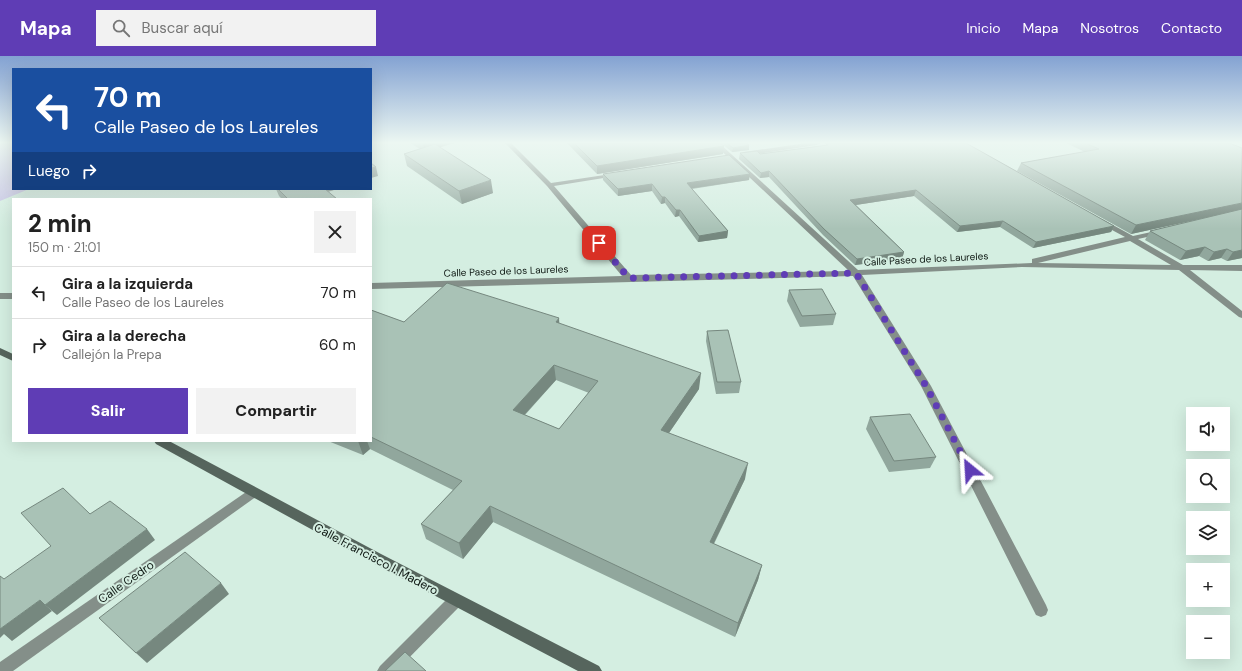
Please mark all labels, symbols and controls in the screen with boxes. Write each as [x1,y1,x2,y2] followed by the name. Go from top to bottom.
[96,10,376,46] search box
[20,16,72,41] text: Mapa
[110,17,132,39] icon: search
[142,18,223,38] text: Buscar aquí
[966,19,1001,37] text: Inicio
[1023,19,1058,37] text: Mapa
[1080,19,1139,37] text: Nosotros
[1161,19,1222,37] text: Contacto
[94,79,162,116] text: 70 m
[28,84,80,136] icon: left
[94,115,319,139] text: Calle Paseo de los Laureles
[78,160,100,182] icon: right
[28,161,70,181] text: Luego
[28,208,92,239] text: 2 min
[314,211,356,253] button: close
[582,226,616,260] pin
[588,232,610,254] icon: arrive
[28,239,101,256] text: 150 m · 21:01
[863,249,989,269] street label: Calle Paseo de los Laureles
[443,262,569,280] street label: Calle Paseo de los Laureles
[62,274,193,294] text: Gira a la izquierda
[28,282,50,304] icon: left
[321,283,356,303] text: 70 m
[62,294,224,311] text: Calle Paseo de los Laureles
[62,326,186,346] text: Gira a la derecha
[28,334,50,356] icon: right
[319,335,356,355] text: 60 m
[62,346,162,363] text: Callejón la Prepa
[28,388,188,434] button: Salir
[196,388,356,434] button: Compartir
[1186,407,1230,659] map controls
[1186,407,1230,451] button: sound
[949,449,991,491] position arrow
[1186,459,1230,503] button: search
[1186,511,1230,555] button: layers
[311,519,441,599] street label: Calle Francisco I. Madero
[95,557,157,607] street label: Calle Cedro
[1186,563,1230,607] button: +
[1186,615,1230,659] button: −

